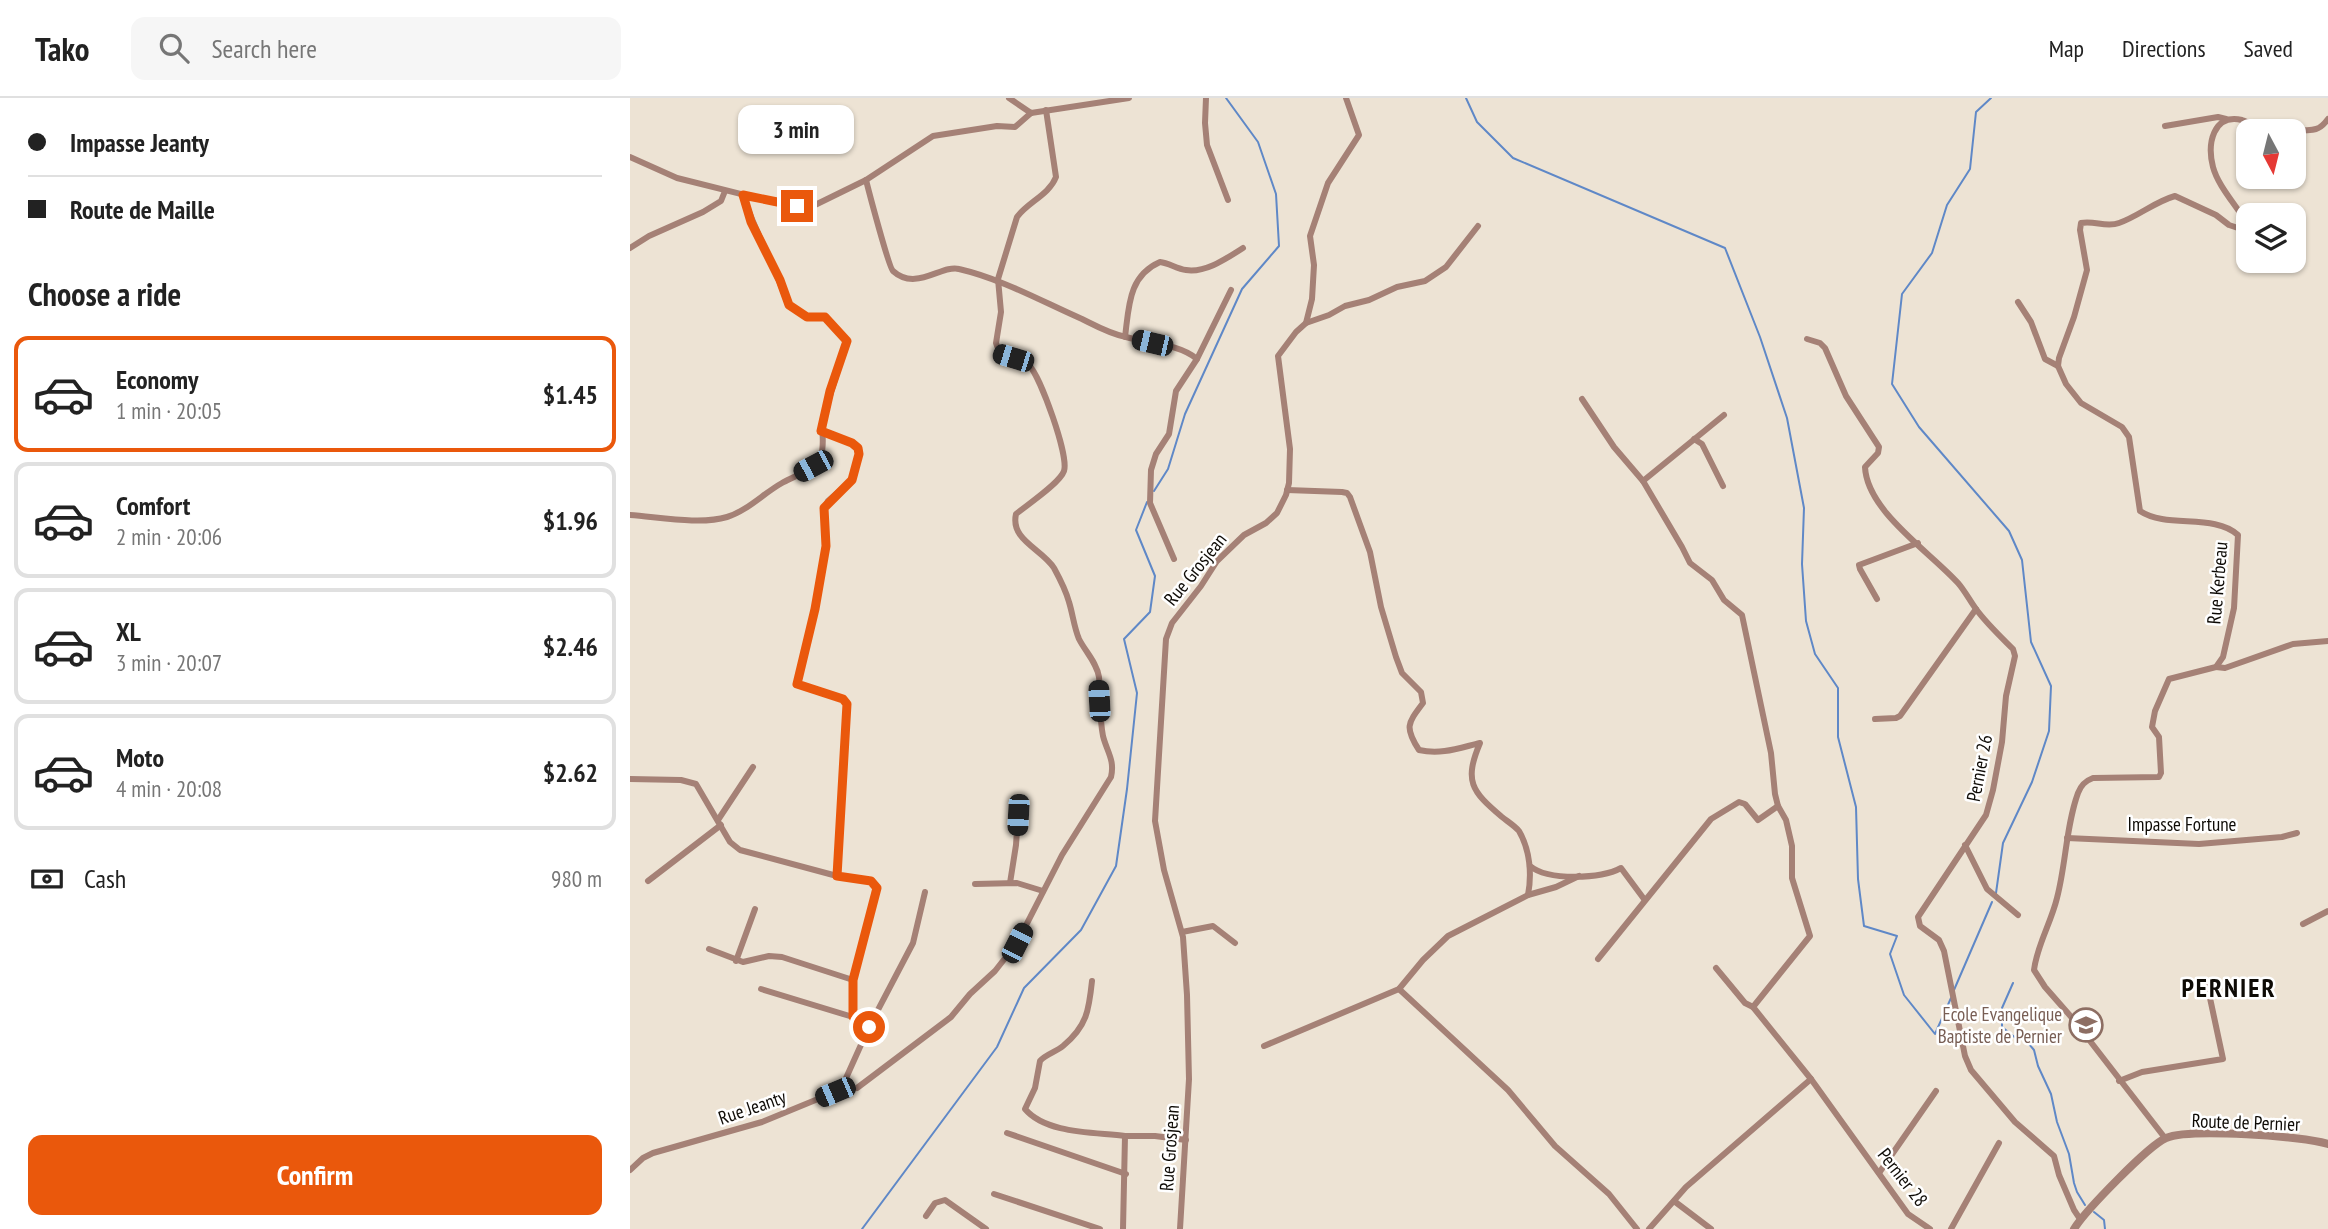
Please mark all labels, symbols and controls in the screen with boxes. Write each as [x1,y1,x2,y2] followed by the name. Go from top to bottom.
[131,17,621,80] search box
[35,27,89,70] text: Tako
[155,29,193,67] icon: search
[211,32,317,65] text: Search here
[2049,33,2084,64] text: Map
[2122,33,2206,64] text: Directions
[2244,33,2293,64] text: Saved
[739,105,855,154] callout: 3 min
[773,115,819,144] text: 3 min
[2236,119,2306,189] north arrow
[2236,119,2306,273] map controls
[70,126,209,159] text: Impasse Jeanty
[781,190,813,222] route end
[70,193,215,226] text: Route de Maille
[2236,203,2306,273] button: layers
[28,273,181,315] text: Choose a ride
[1130,328,1175,358] car
[990,342,1037,374] car
[32,363,95,426] icon: car
[116,363,198,396] text: Economy
[543,378,598,411] text: $1.45
[116,396,222,425] text: 1 min · 20:05
[790,447,837,485] car
[32,489,95,552] icon: car
[116,489,190,522] text: Comfort
[543,504,598,537] text: $1.96
[116,522,222,551] text: 2 min · 20:06
[1159,528,1231,610] street label: Rue Grosjean
[2201,541,2233,625] street label: Rue Kerbeau
[32,615,95,678] icon: car
[116,615,141,648] text: XL
[543,630,598,663] text: $2.46
[116,648,222,677] text: 3 min · 20:07
[1088,679,1111,723] car
[1961,732,1997,804] street label: Pernier 26
[32,741,95,804] icon: car
[116,741,164,774] text: Moto
[543,756,598,789] text: $2.62
[116,774,222,803] text: 4 min · 20:08
[1007,793,1030,837] car
[2128,812,2237,836] street label: Impasse Fortune
[28,860,66,898] icon: cash
[84,862,126,895] text: Cash
[551,864,602,893] text: 980 m
[999,920,1036,966] car
[2181,971,2277,1004] district label: PERNIER
[1938,1002,2063,1048] place label: Ecole Evangelique Baptiste de Pernier
[2067,1006,2105,1044] school or university icon: Ecole Evangelique Baptiste de Pernier
[853,1011,885,1043] route start
[812,1074,859,1110] car
[715,1084,790,1130] street label: Rue Jeanty
[1154,1104,1184,1192] street label: Rue Grosjean
[2191,1108,2301,1136] street label: Route de Pernier
[28,1135,602,1215] button: Confirm
[1873,1143,1933,1211] street label: Pernier 28

